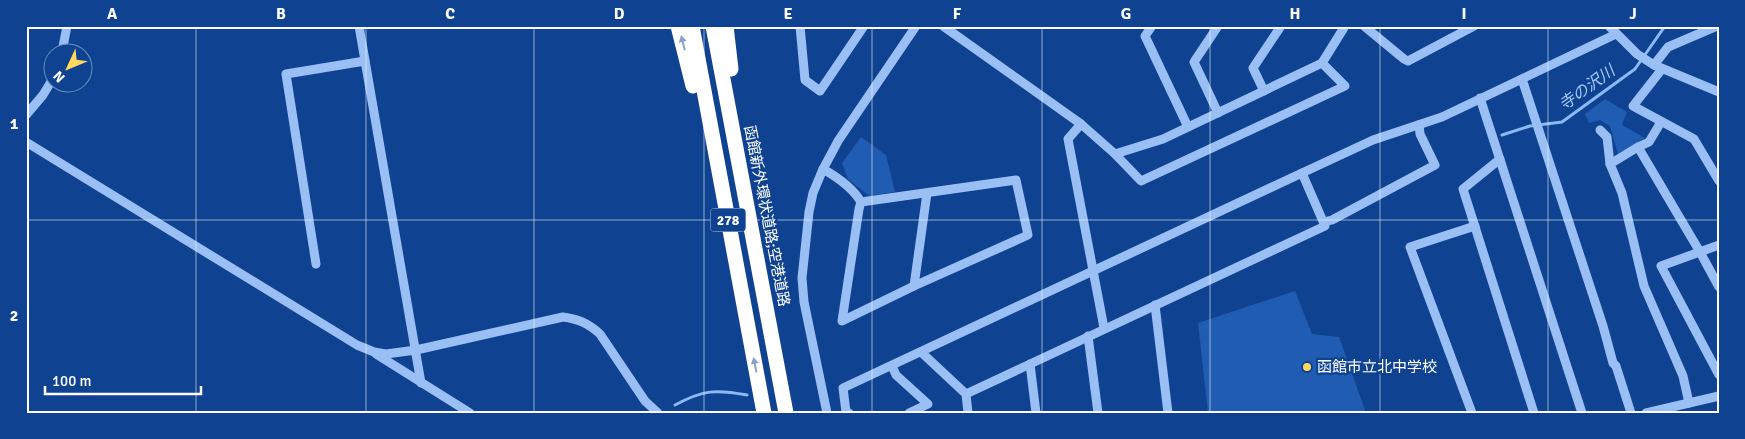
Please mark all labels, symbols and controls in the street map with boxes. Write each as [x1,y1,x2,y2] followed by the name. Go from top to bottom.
[107,4,118,24] text: A
[276,4,286,24] text: B
[445,4,455,24] text: C
[614,4,625,24] text: D
[783,4,793,24] text: E
[953,4,962,24] text: F
[1121,4,1131,24] text: G
[1290,4,1300,24] text: H
[1461,4,1467,24] text: I
[1629,4,1637,24] text: J
[678,35,686,50] one-way arrow
[42,42,92,92] north arrow
[1555,60,1620,115] water label: 寺の沢川
[50,67,69,86] text: N
[10,114,19,134] text: 1
[741,124,793,308] street label: 函館新外環状道路;空港道路
[710,208,746,232] road number: 278
[10,306,18,326] text: 2
[751,356,759,372] one-way arrow
[1317,358,1437,376] place label: 函館市立北中学校
[1301,361,1313,373] marker: 函館市立北中学校
[45,364,201,396] scale bar
[52,372,92,390] text: 100 m

